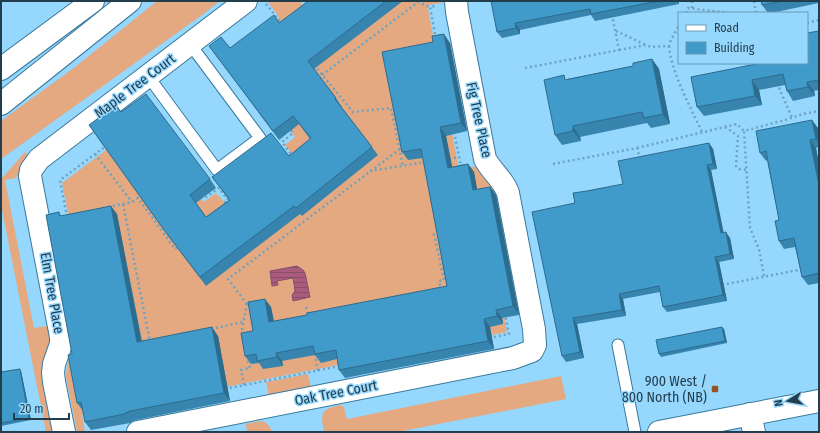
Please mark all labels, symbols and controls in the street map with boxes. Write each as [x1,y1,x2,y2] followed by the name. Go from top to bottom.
[678,12,808,64] legend
[714,21,739,35] text: Road
[714,41,755,55] text: Building
[91,50,179,122] street label: Maple Tree Court
[463,81,495,160] street label: Fig Tree Place
[36,251,68,335] street label: Elm Tree Place
[622,373,707,406] place label: 900 West / 800 North (NB)
[293,377,379,409] street label: Oak Tree Court
[768,381,808,421] north arrow
[710,384,720,394] marker: 900 West / 800 North (NB)
[14,395,69,421] scale bar
[772,398,786,407] text: N
[20,402,44,416] text: 20 m

